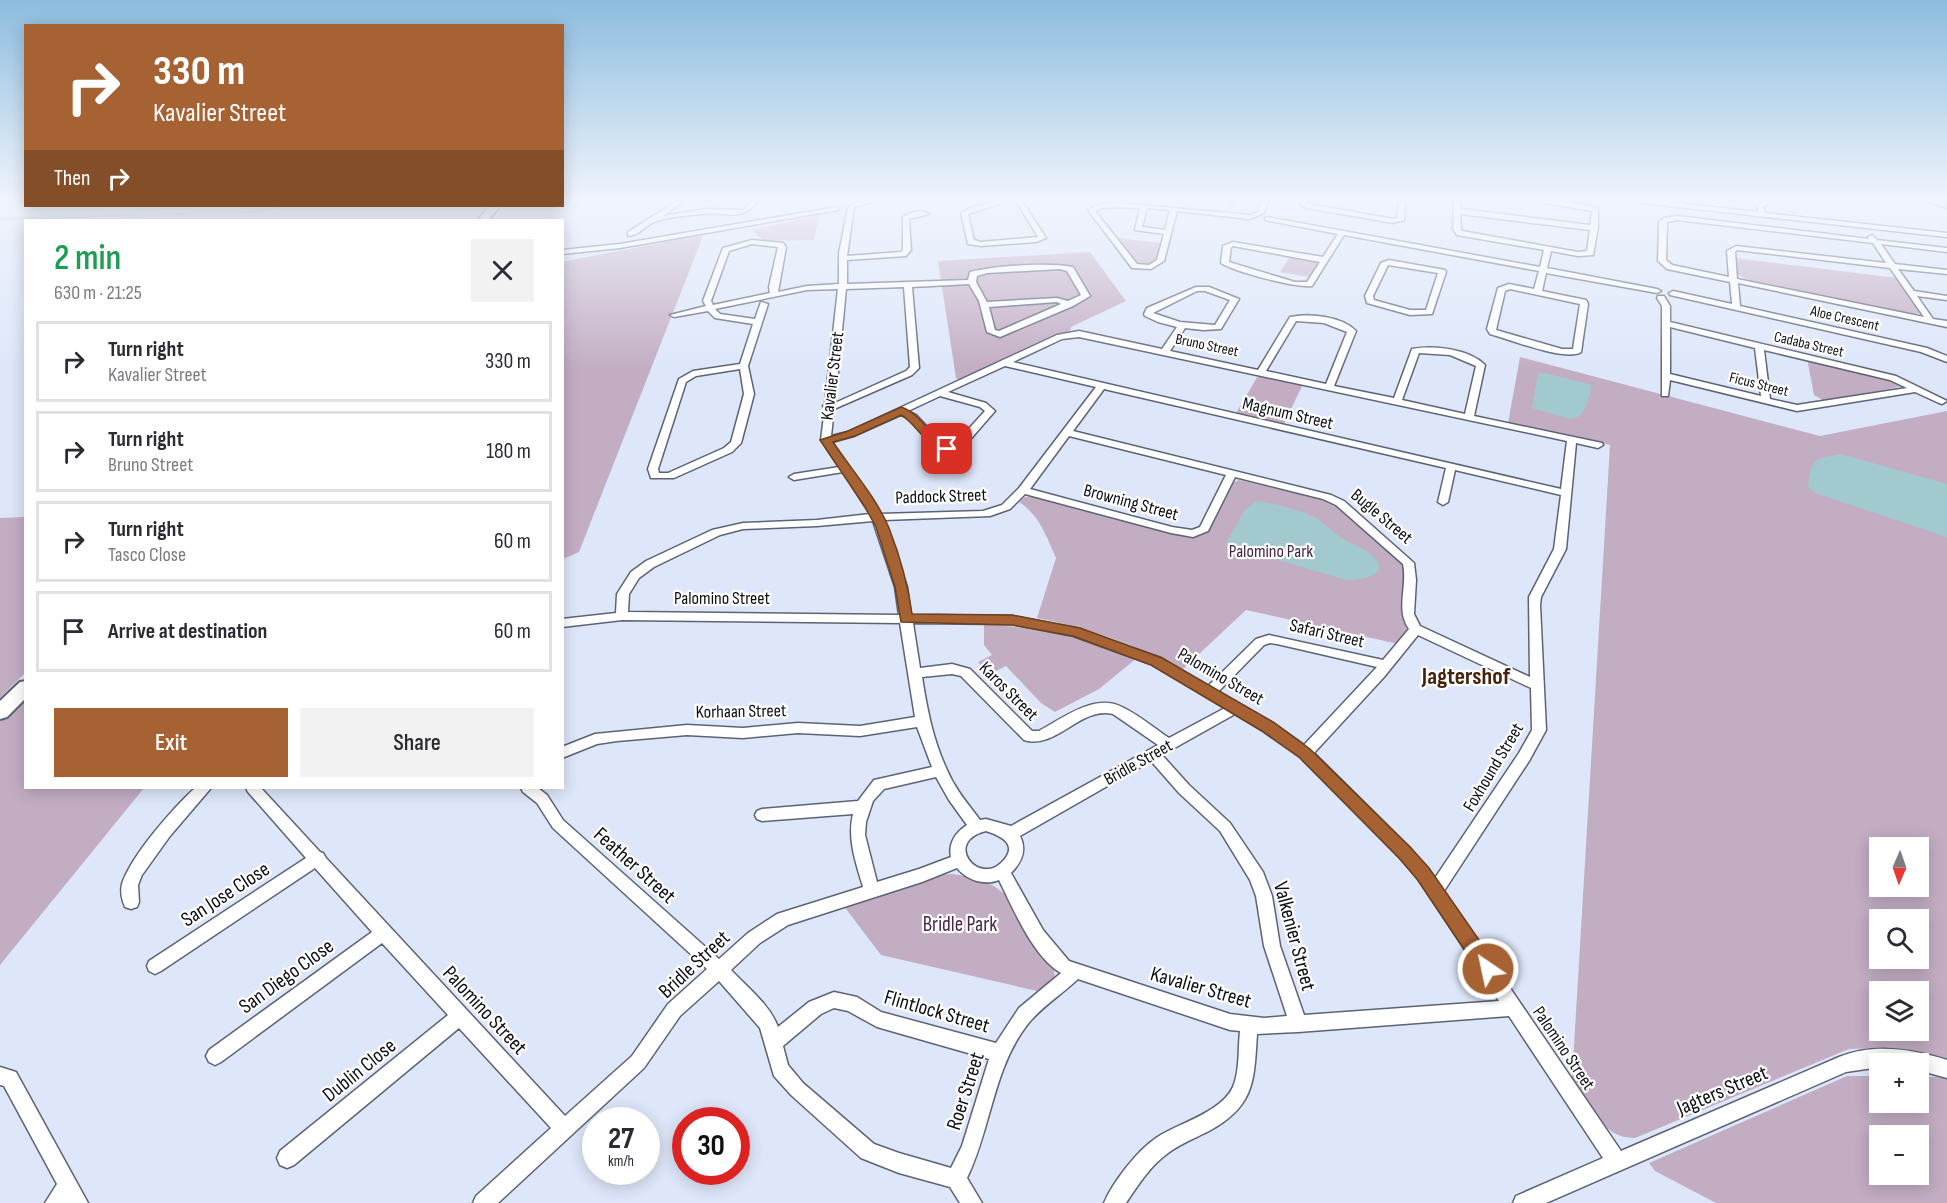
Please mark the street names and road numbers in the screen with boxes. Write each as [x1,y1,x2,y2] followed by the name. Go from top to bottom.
[1808,301,1881,336] street label: Aloe Crescent
[1772,327,1846,362] street label: Cadaba Street
[817,330,848,421] street label: Kavalier Street
[1174,330,1241,362] street label: Bruno Street
[1727,368,1791,401] street label: Ficus Street
[1240,393,1336,434] street label: Magnum Street
[1081,480,1181,525] street label: Browning Street
[895,484,988,509] street label: Paddock Street
[1347,485,1417,549] street label: Bugle Street
[674,588,771,609] street label: Palomino Street
[1288,615,1367,652] street label: Safari Street
[1174,643,1268,710] street label: Palomino Street
[975,658,1043,726] street label: Karos Street
[696,700,787,723] street label: Korhaan Street
[1459,719,1528,815] street label: Foxhound Street
[1100,735,1177,790] street label: Bridle Street
[589,822,681,909] street label: Feather Street
[176,857,274,932] street label: San Jose Close
[1268,879,1321,993] street label: Valkenier Street
[654,925,735,1004] street label: Bridle Street
[234,934,339,1019] street label: San Diego Close
[437,961,532,1060] street label: Palomino Street
[1148,961,1254,1014] street label: Kavalier Street
[881,985,992,1038] street label: Flintlock Street
[1528,1003,1599,1094] street label: Palomino Street
[318,1033,401,1108] street label: Dublin Close
[941,1049,990,1133] street label: Roer Street
[1672,1060,1771,1121] street label: Jagters Street

